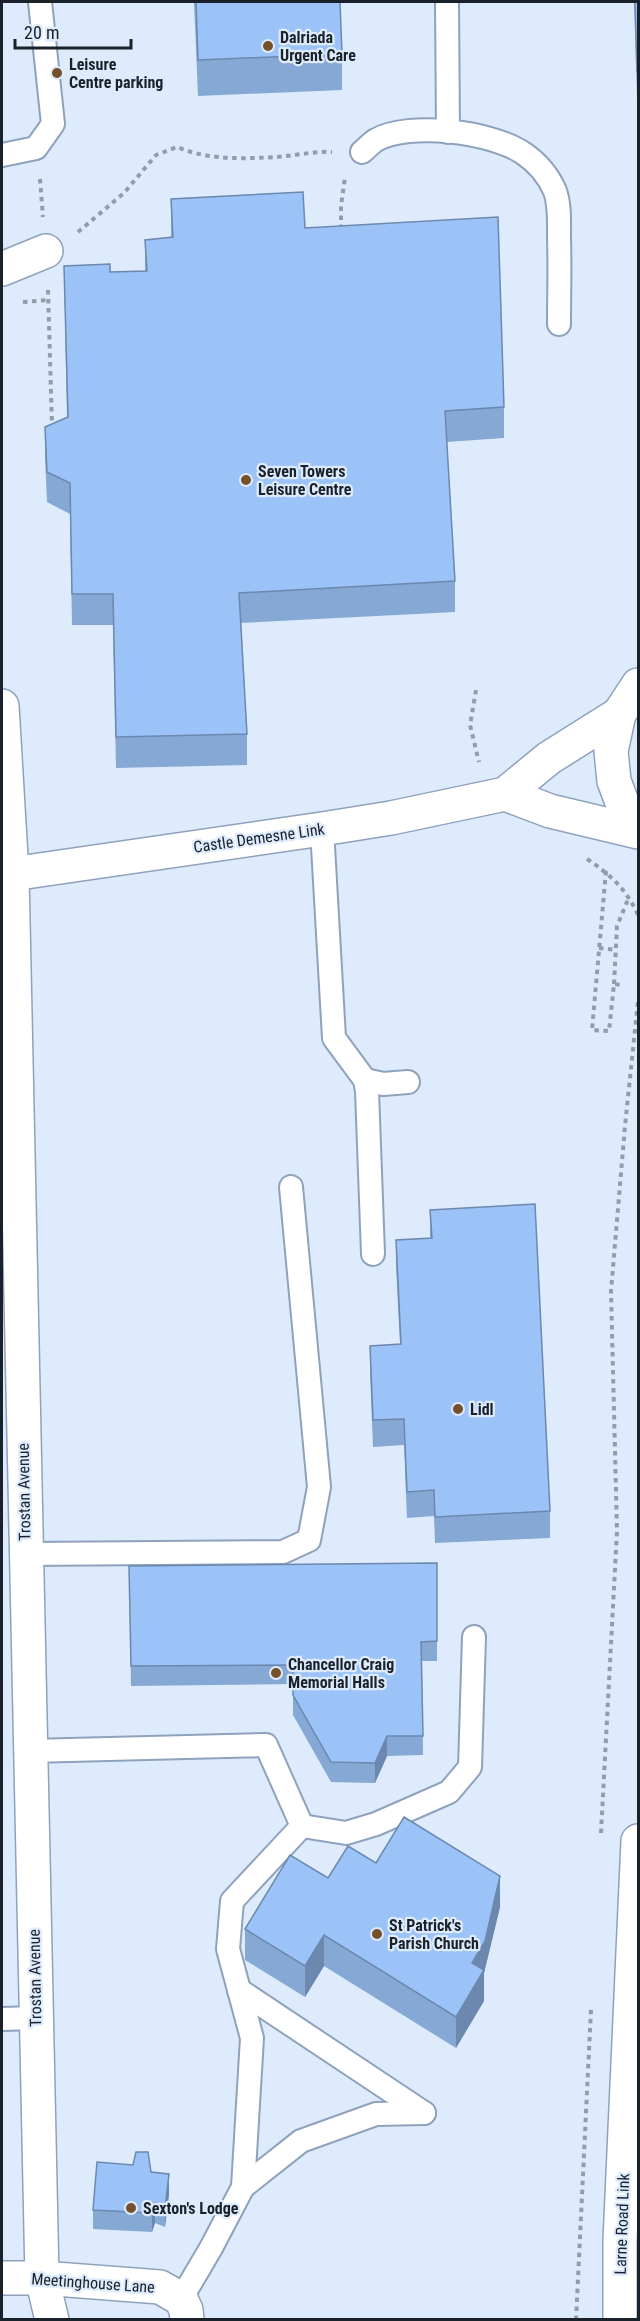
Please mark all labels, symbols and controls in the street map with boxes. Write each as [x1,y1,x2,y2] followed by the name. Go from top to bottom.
[15,12,130,50] scale bar
[24,22,59,43] text: 20 m
[280,28,356,65] place label: Dalriada Urgent Care
[261,39,275,53] marker: Dalriada Urgent Care
[69,55,163,92] place label: Leisure Centre parking
[50,66,64,80] marker: Leisure Centre parking
[258,462,352,499] place label: Seven Towers Leisure Centre
[239,473,253,487] marker: Seven Towers Leisure Centre
[192,819,327,857] street label: Castle Demesne Link
[470,1400,494,1419] place label: Lidl
[451,1402,465,1416] marker: Lidl
[14,1443,34,1541] street label: Trostan Avenue
[288,1655,394,1692] place label: Chancellor Craig Memorial Halls
[269,1666,283,1680] marker: Chancellor Craig Memorial Halls
[389,1916,479,1953] place label: St Patrick's Parish Church
[370,1927,384,1941] marker: St Patrick's Parish Church
[25,1929,45,2027] street label: Trostan Avenue
[611,2172,633,2275] street label: Larne Road Link
[143,2199,239,2218] place label: Sexton's Lodge
[124,2201,138,2215] marker: Sexton's Lodge
[31,2269,155,2297] street label: Meetinghouse Lane

